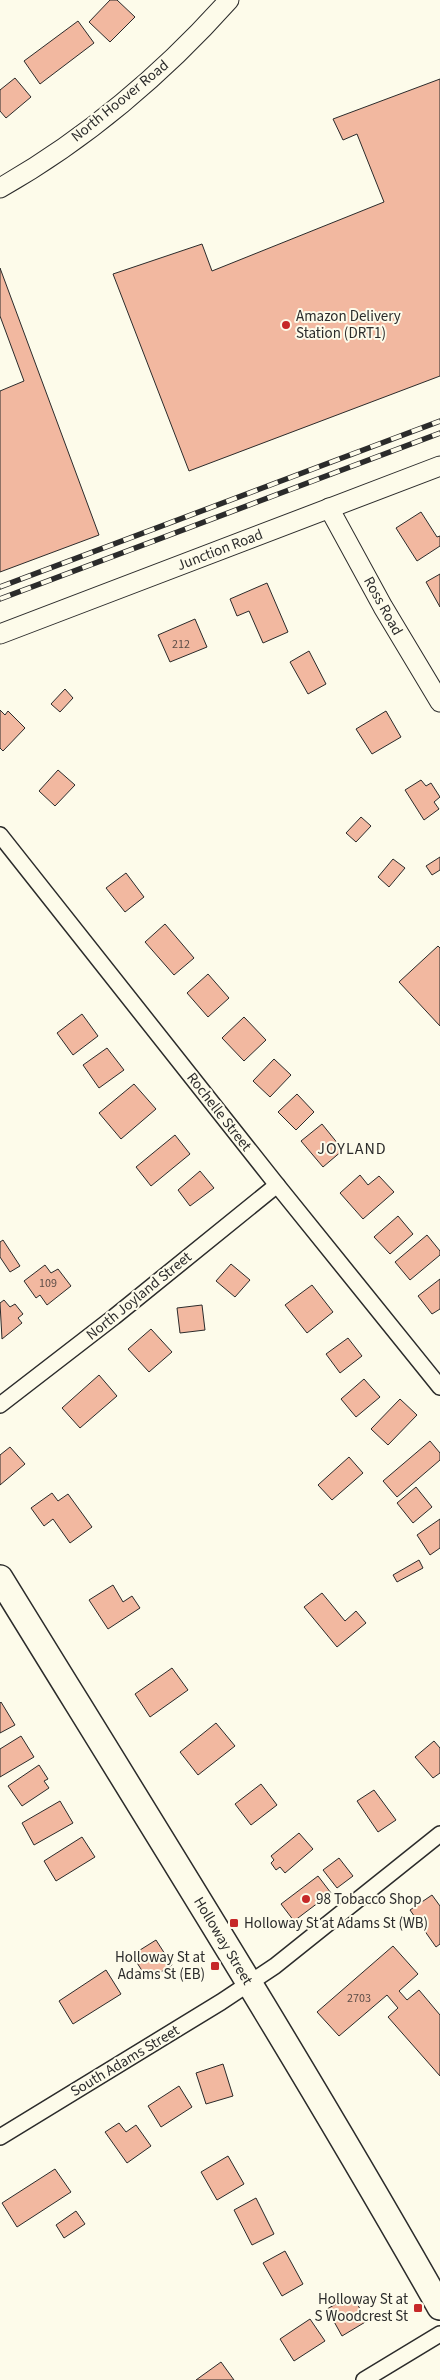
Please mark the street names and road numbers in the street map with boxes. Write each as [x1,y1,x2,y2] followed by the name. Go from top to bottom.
[67,55,173,147] street label: North Hoover Road
[174,524,266,576] street label: Junction Road
[358,573,408,639] street label: Ross Road
[182,1068,256,1156] street label: Rochelle Street
[82,1247,196,1345] street label: North Joyland Street
[188,1893,258,1989] street label: Holloway Street
[67,2020,183,2102] street label: South Adams Street

